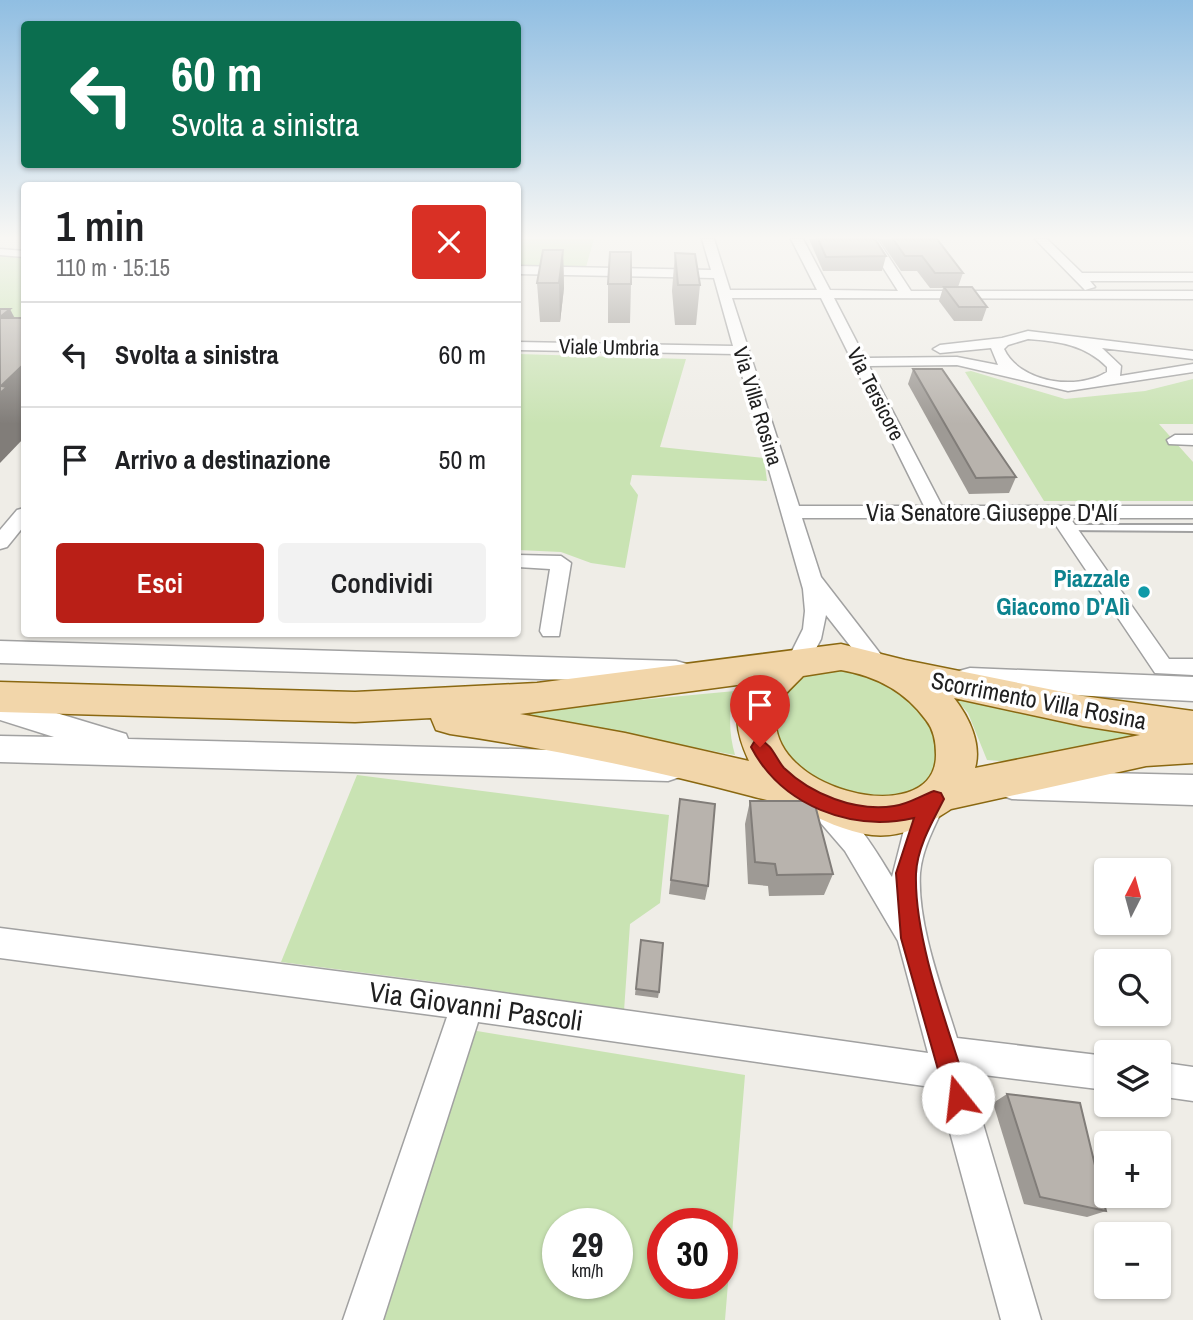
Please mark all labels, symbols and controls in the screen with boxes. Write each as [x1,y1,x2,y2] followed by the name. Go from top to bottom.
[171,40,263,106] text: 60 m
[56,49,147,140] icon: left
[171,103,359,146] text: Svolta a sinistra
[56,198,145,254] text: 1 min
[412,205,486,279] button: close
[56,252,170,283] text: 110 m · 15:15
[559,332,660,362] street label: Viale Umbria
[56,336,94,374] icon: left
[115,337,279,372] text: Svolta a sinistra
[439,337,486,372] text: 60 m
[840,342,912,446] street label: Via Tersicore
[726,343,790,469] street label: Via Villa Rosina
[56,441,94,479] icon: arrive
[115,442,331,477] text: Arrivo a destinazione
[439,442,486,477] text: 50 m
[866,496,1118,528] street label: Via Senatore Giuseppe D'Alí
[56,543,264,623] button: Esci
[278,543,486,623] button: Condividi
[996,562,1130,622] place label: Piazzale Giacomo D'Alì
[1136,584,1152,600] marker: Piazzale Giacomo D'Alì
[929,663,1149,737] street label: Scorrimento Villa Rosina
[730,675,790,747] pin
[741,686,779,724] icon: arrive
[1094,858,1171,934] north arrow
[1094,858,1171,1299] map controls
[1094,949,1171,1026] button: search
[367,972,585,1040] street label: Via Giovanni Pascoli
[1094,1040,1171,1117] button: layers
[921,1061,995,1135] position arrow
[1094,1131,1171,1208] button: +
[647,1208,738,1299] speed limit sign: 30
[572,1221,603,1268] text: 29
[1094,1222,1171,1299] button: −
[572,1258,604,1283] text: km/h

